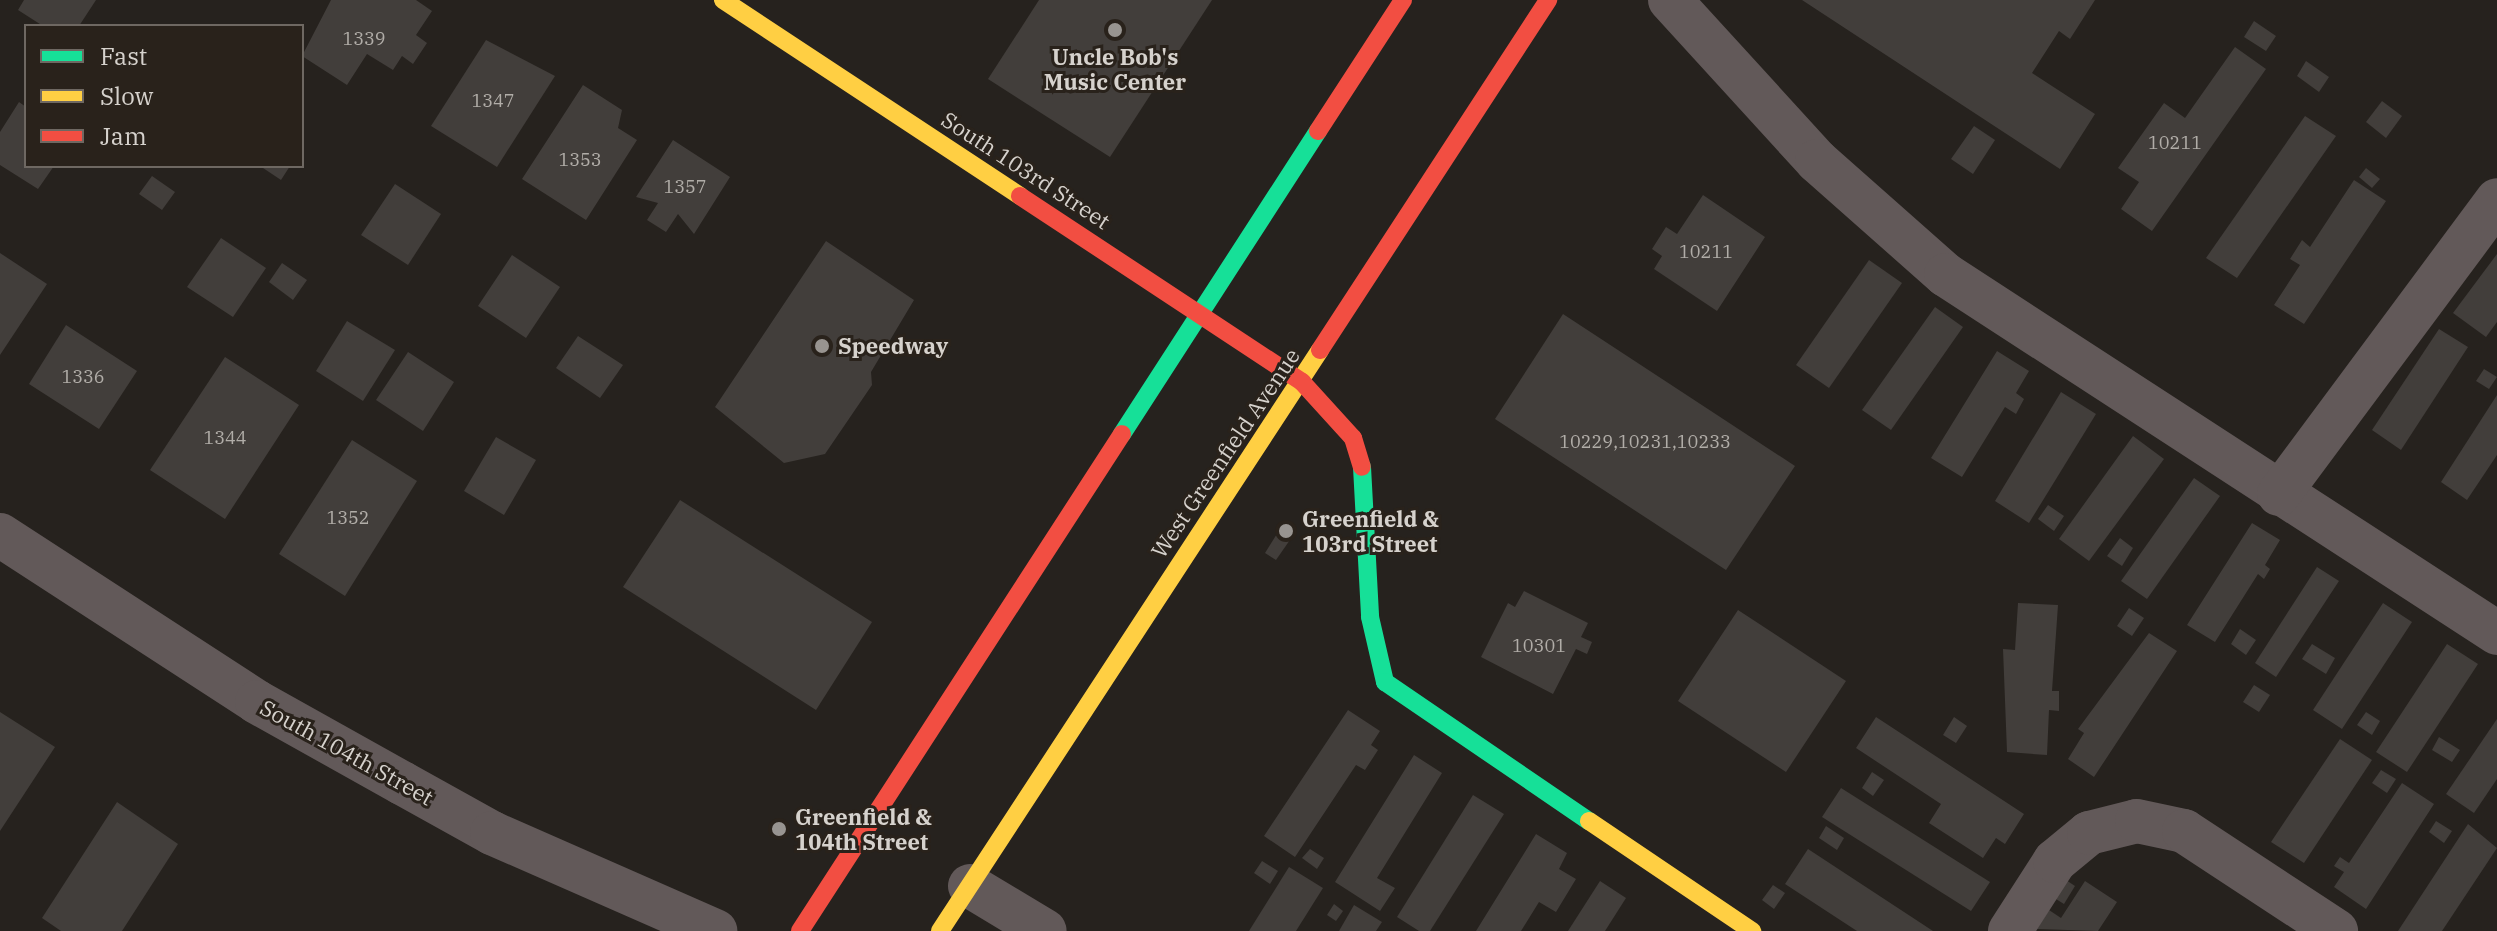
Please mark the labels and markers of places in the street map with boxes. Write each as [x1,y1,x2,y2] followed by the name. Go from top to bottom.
[1106,21,1124,39] marker: Uncle Bob's Music Center
[1044,43,1186,94] place label: Uncle Bob's Music Center
[838,333,948,359] place label: Speedway
[813,337,831,355] marker: Speedway
[1302,505,1439,556] place label: Greenfield & 103rd Street
[1277,522,1295,540] marker: Greenfield & 103rd Street
[795,803,932,854] place label: Greenfield & 104th Street
[770,820,788,838] marker: Greenfield & 104th Street

